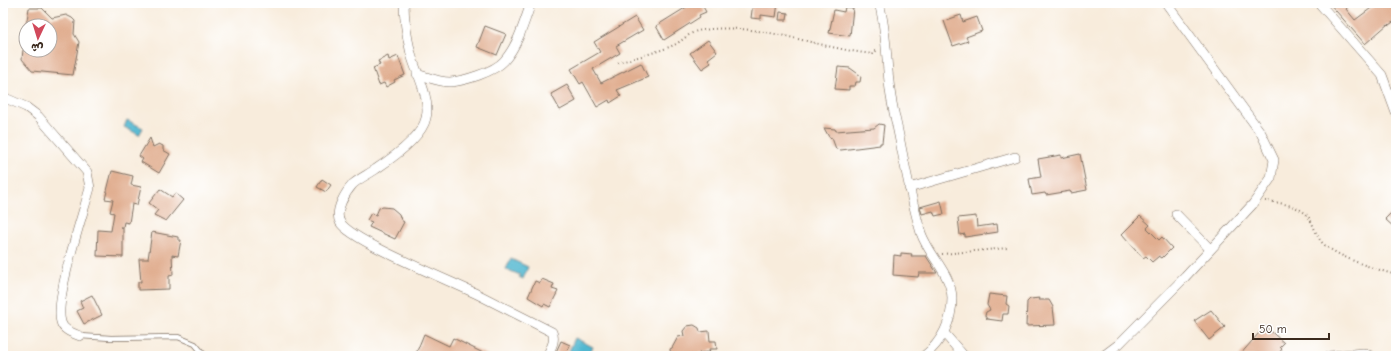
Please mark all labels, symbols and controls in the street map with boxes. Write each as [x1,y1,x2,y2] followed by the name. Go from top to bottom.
[18,18,58,58] north arrow
[31,41,44,54] text: ش
[1253,315,1329,341] scale bar
[1259,322,1287,336] text: 50 m

